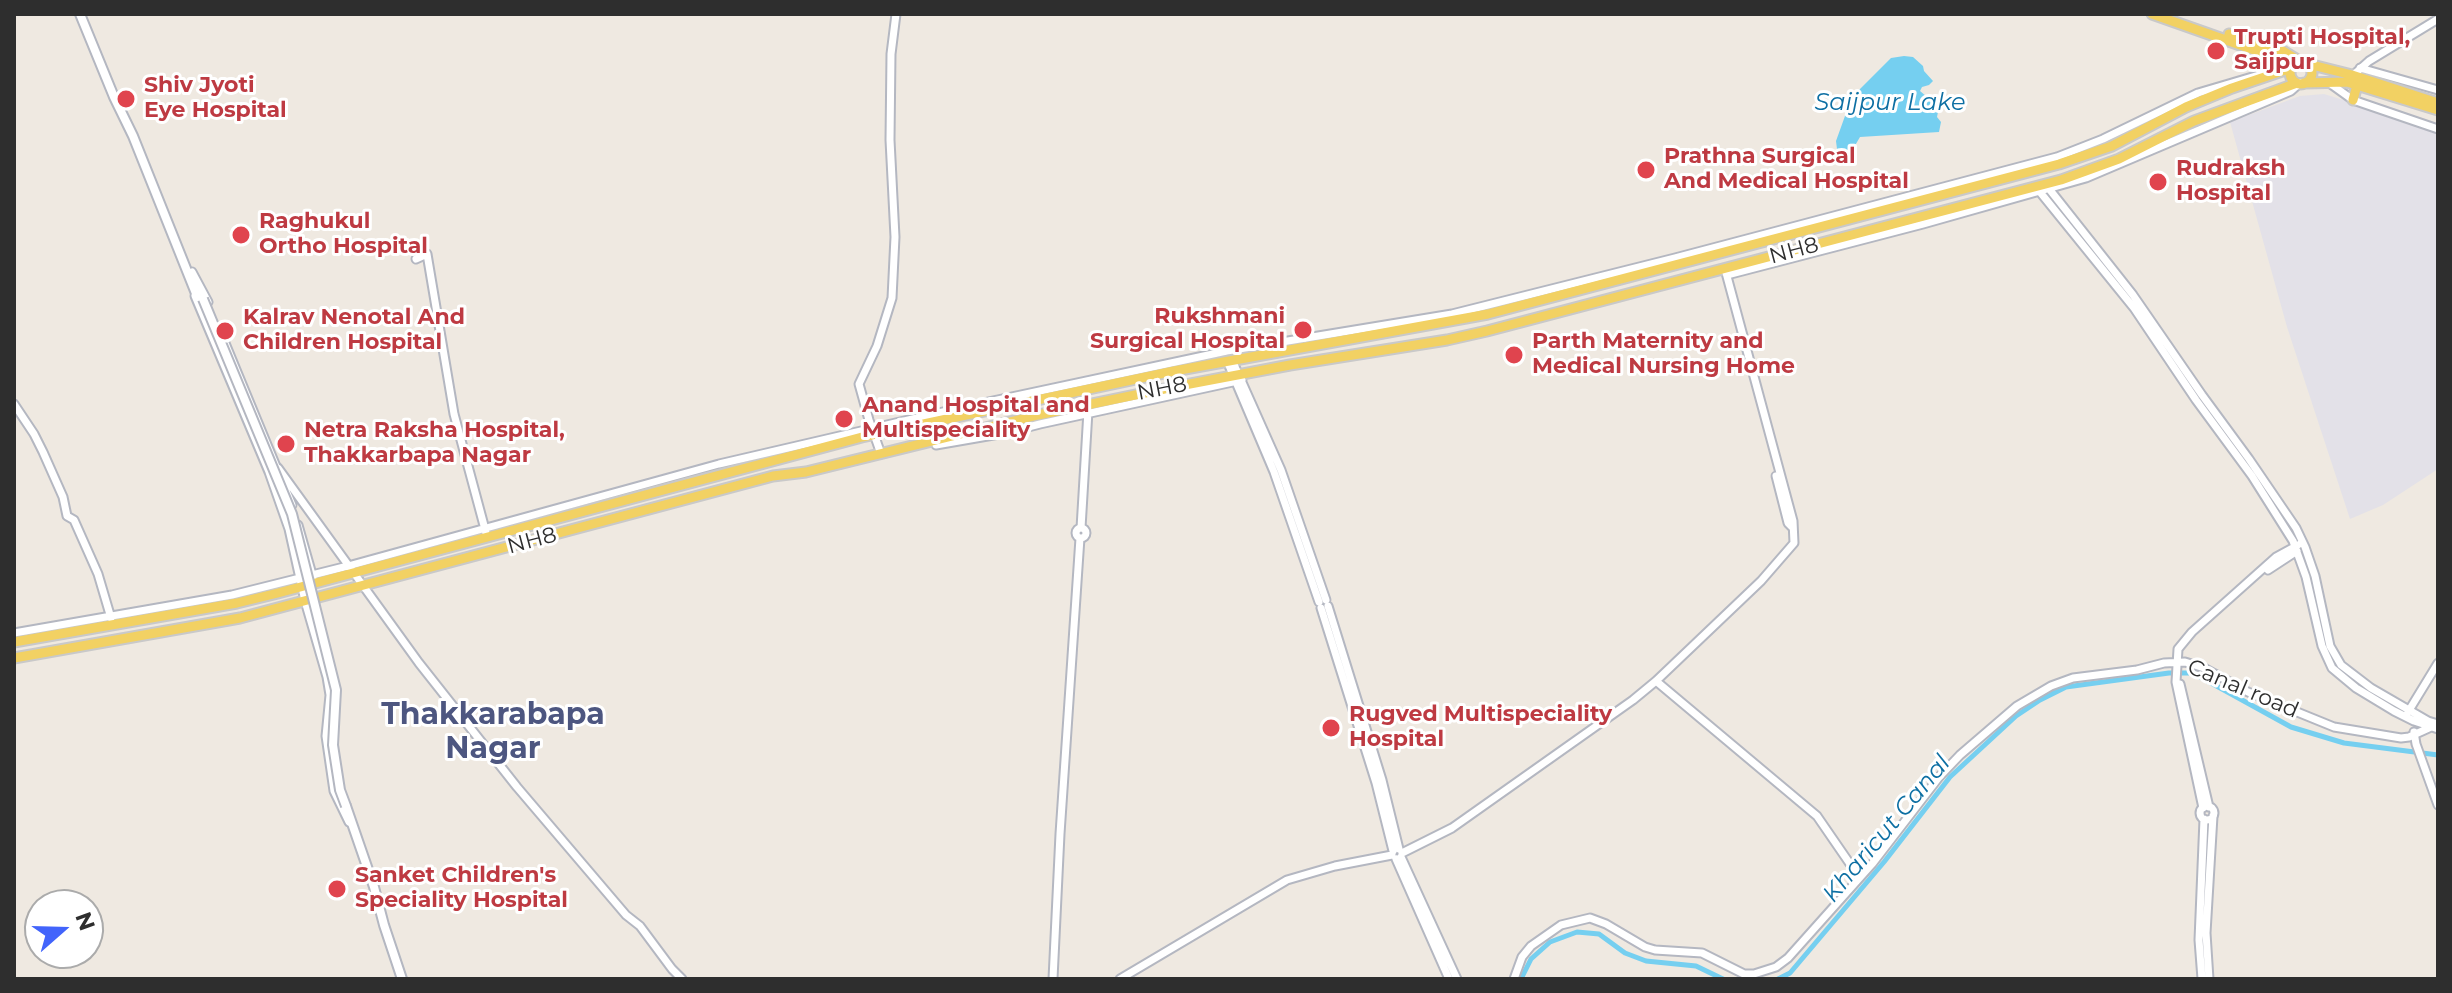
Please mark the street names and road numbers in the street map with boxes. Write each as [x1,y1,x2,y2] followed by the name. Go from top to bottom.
[1767,232,1821,270] street label: NH8
[1135,371,1189,407] street label: NH8
[505,522,559,560] street label: NH8
[2183,654,2303,724] street label: Canal road

